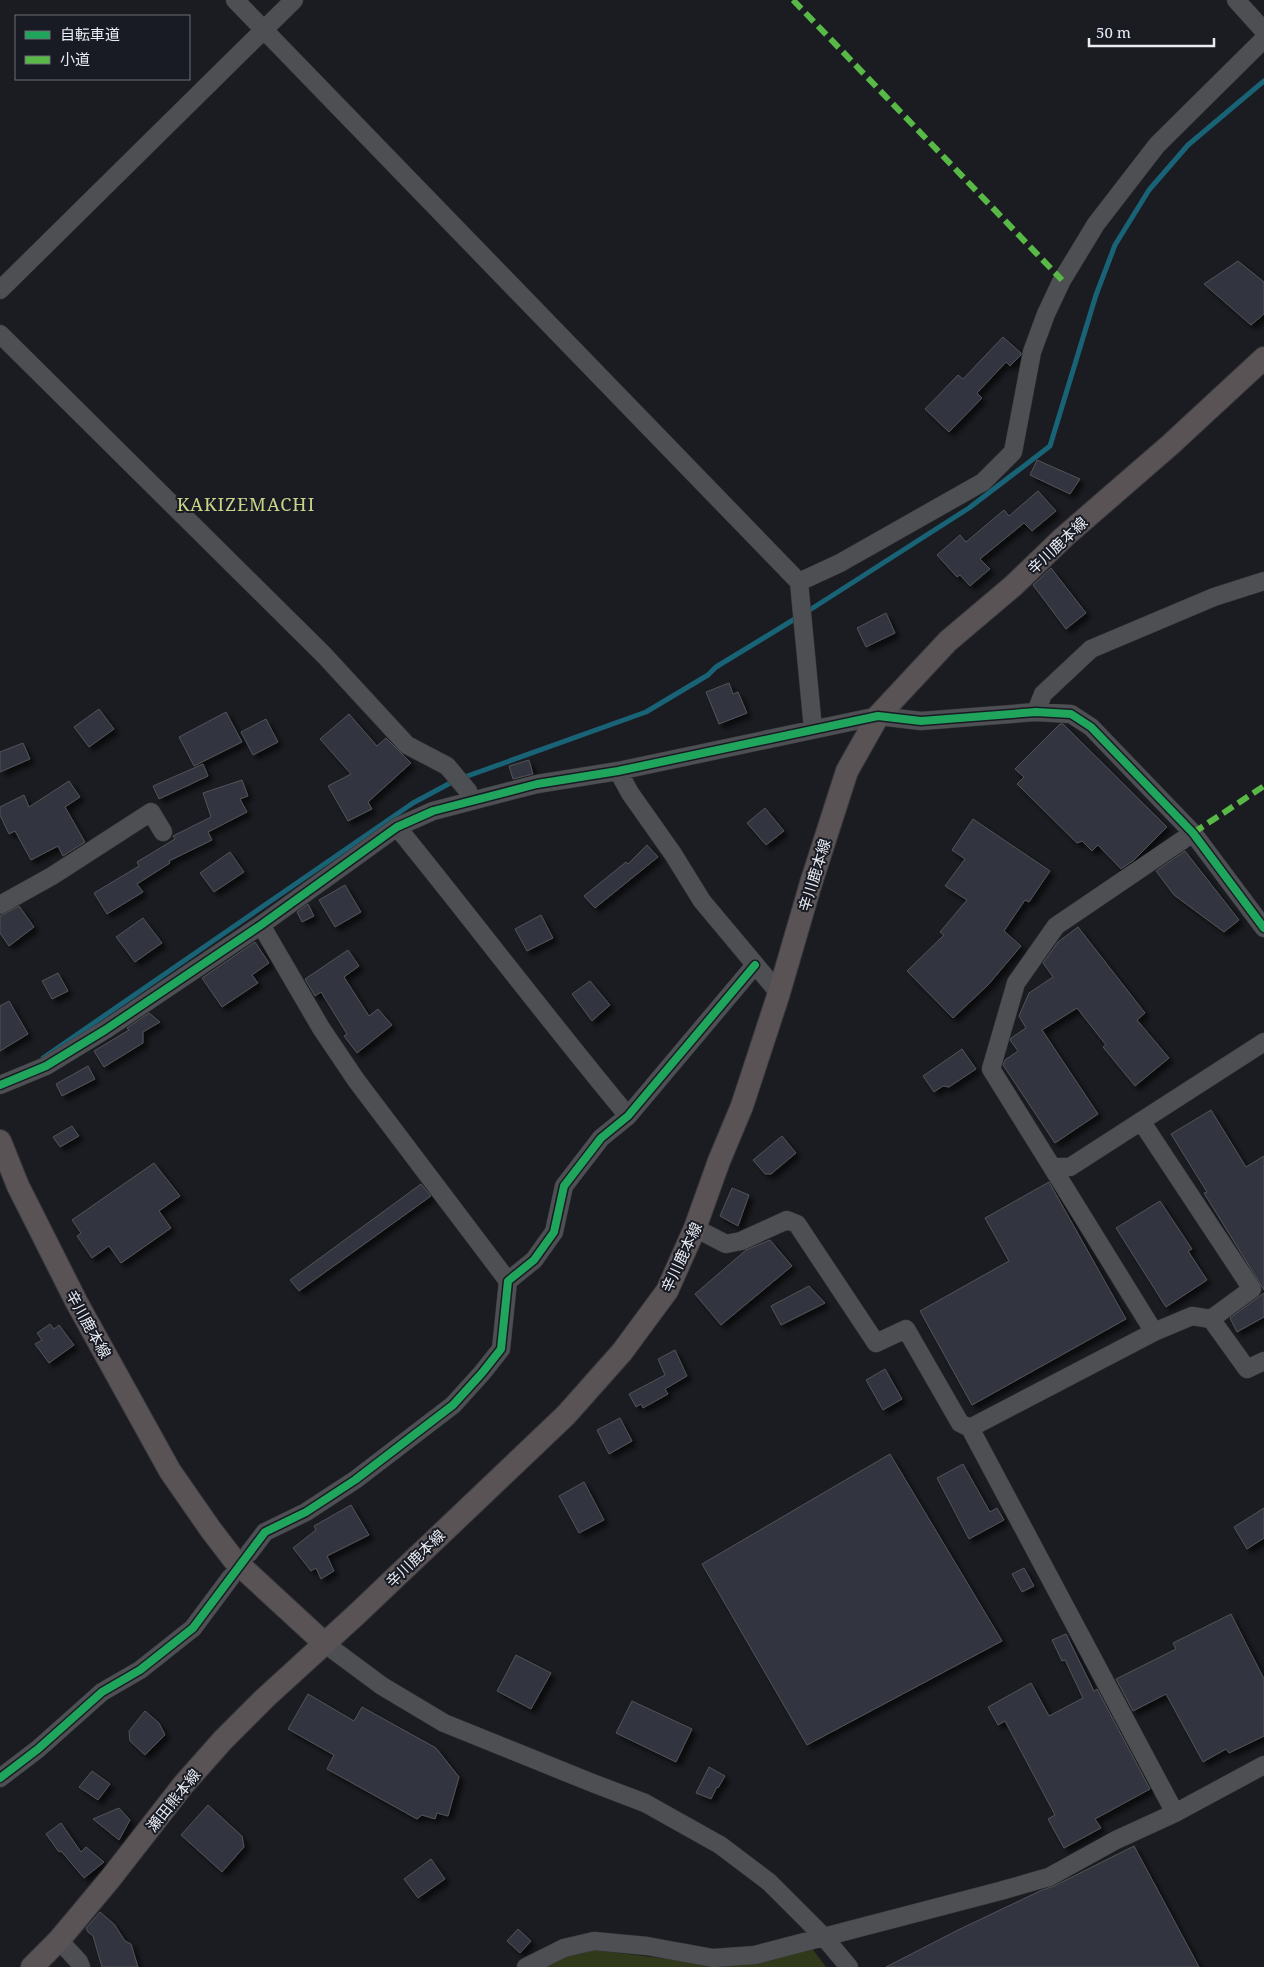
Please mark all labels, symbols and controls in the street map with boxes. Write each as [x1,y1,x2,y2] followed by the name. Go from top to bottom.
[15,15,190,80] legend
[1089,15,1214,47] scale bar
[1096,22,1131,42] text: 50 m
[60,24,120,44] text: 自転車道
[60,49,90,69] text: 小道
[177,492,315,516] district label: KAKIZEMACHI
[1023,512,1091,578] street label: 辛川鹿本線
[793,836,835,914] street label: 辛川鹿本線
[656,1219,706,1295] street label: 辛川鹿本線
[62,1286,116,1362] street label: 辛川鹿本線
[381,1525,449,1591] street label: 辛川鹿本線
[142,1765,204,1835] street label: 瀬田熊本線

